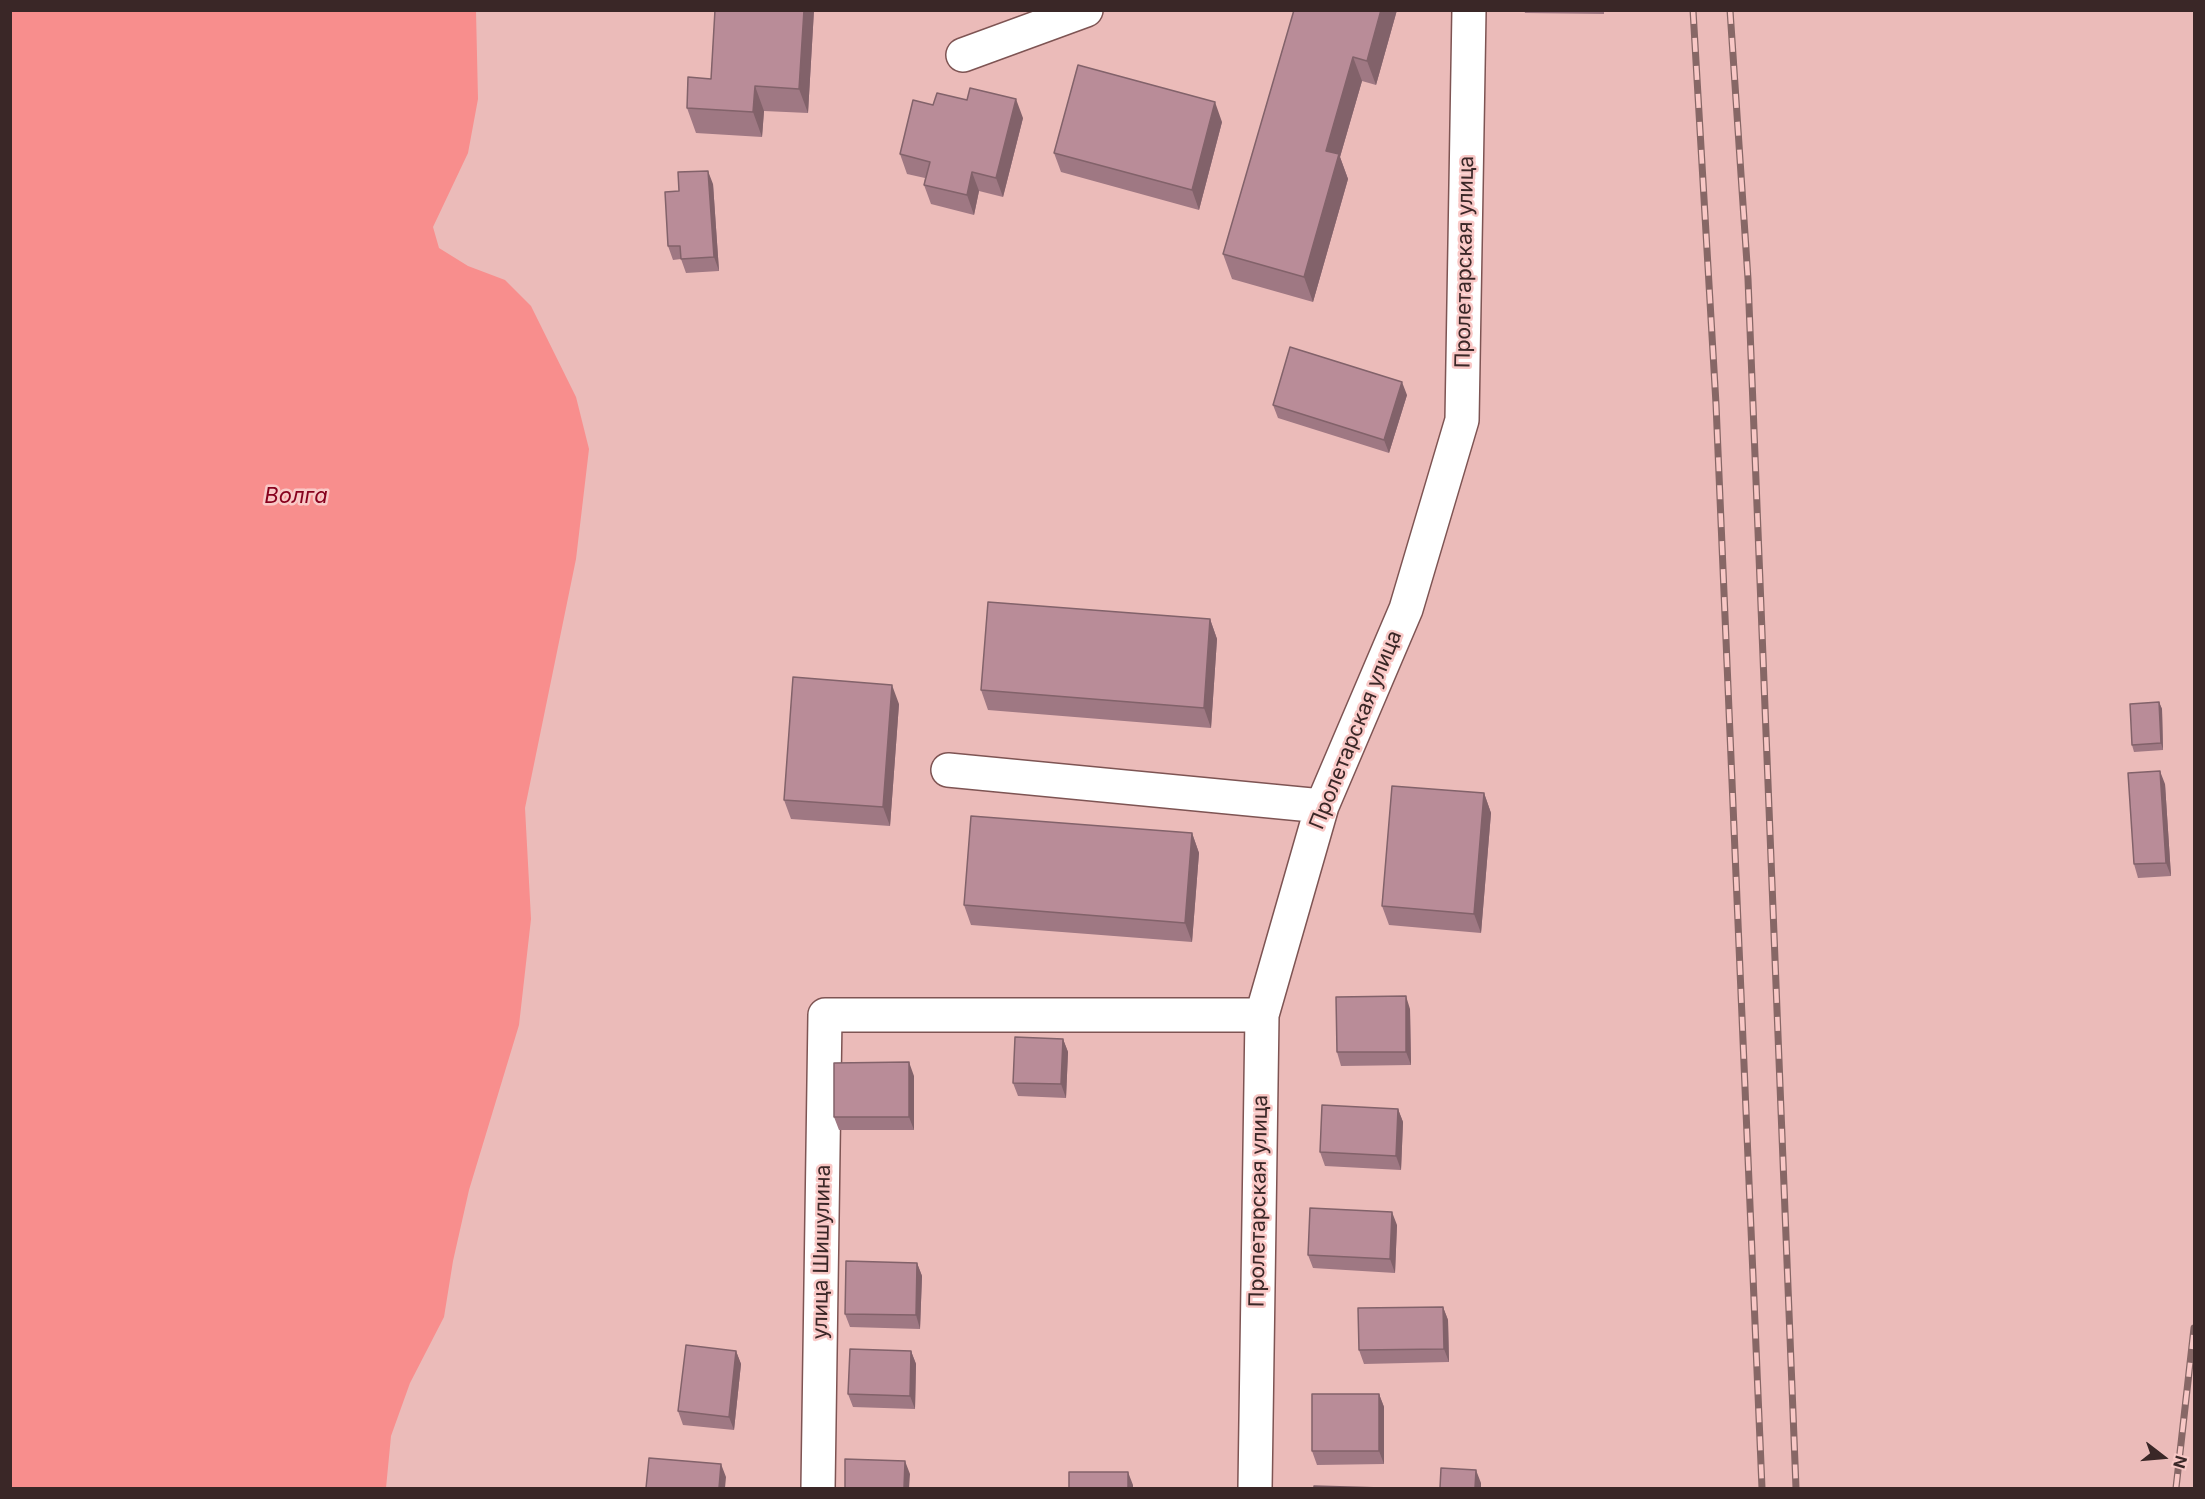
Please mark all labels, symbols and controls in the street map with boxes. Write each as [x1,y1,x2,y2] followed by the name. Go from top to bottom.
[1451,156,1479,368] street label: Пролетарская улица
[264,483,328,509] water label: Волга
[1305,627,1407,833] street label: Пролетарская улица
[1245,1095,1273,1307] street label: Пролетарская улица
[808,1164,836,1340] street label: улица Шишулина
[2133,1427,2193,1487] north arrow
[2169,1453,2192,1471] text: N

